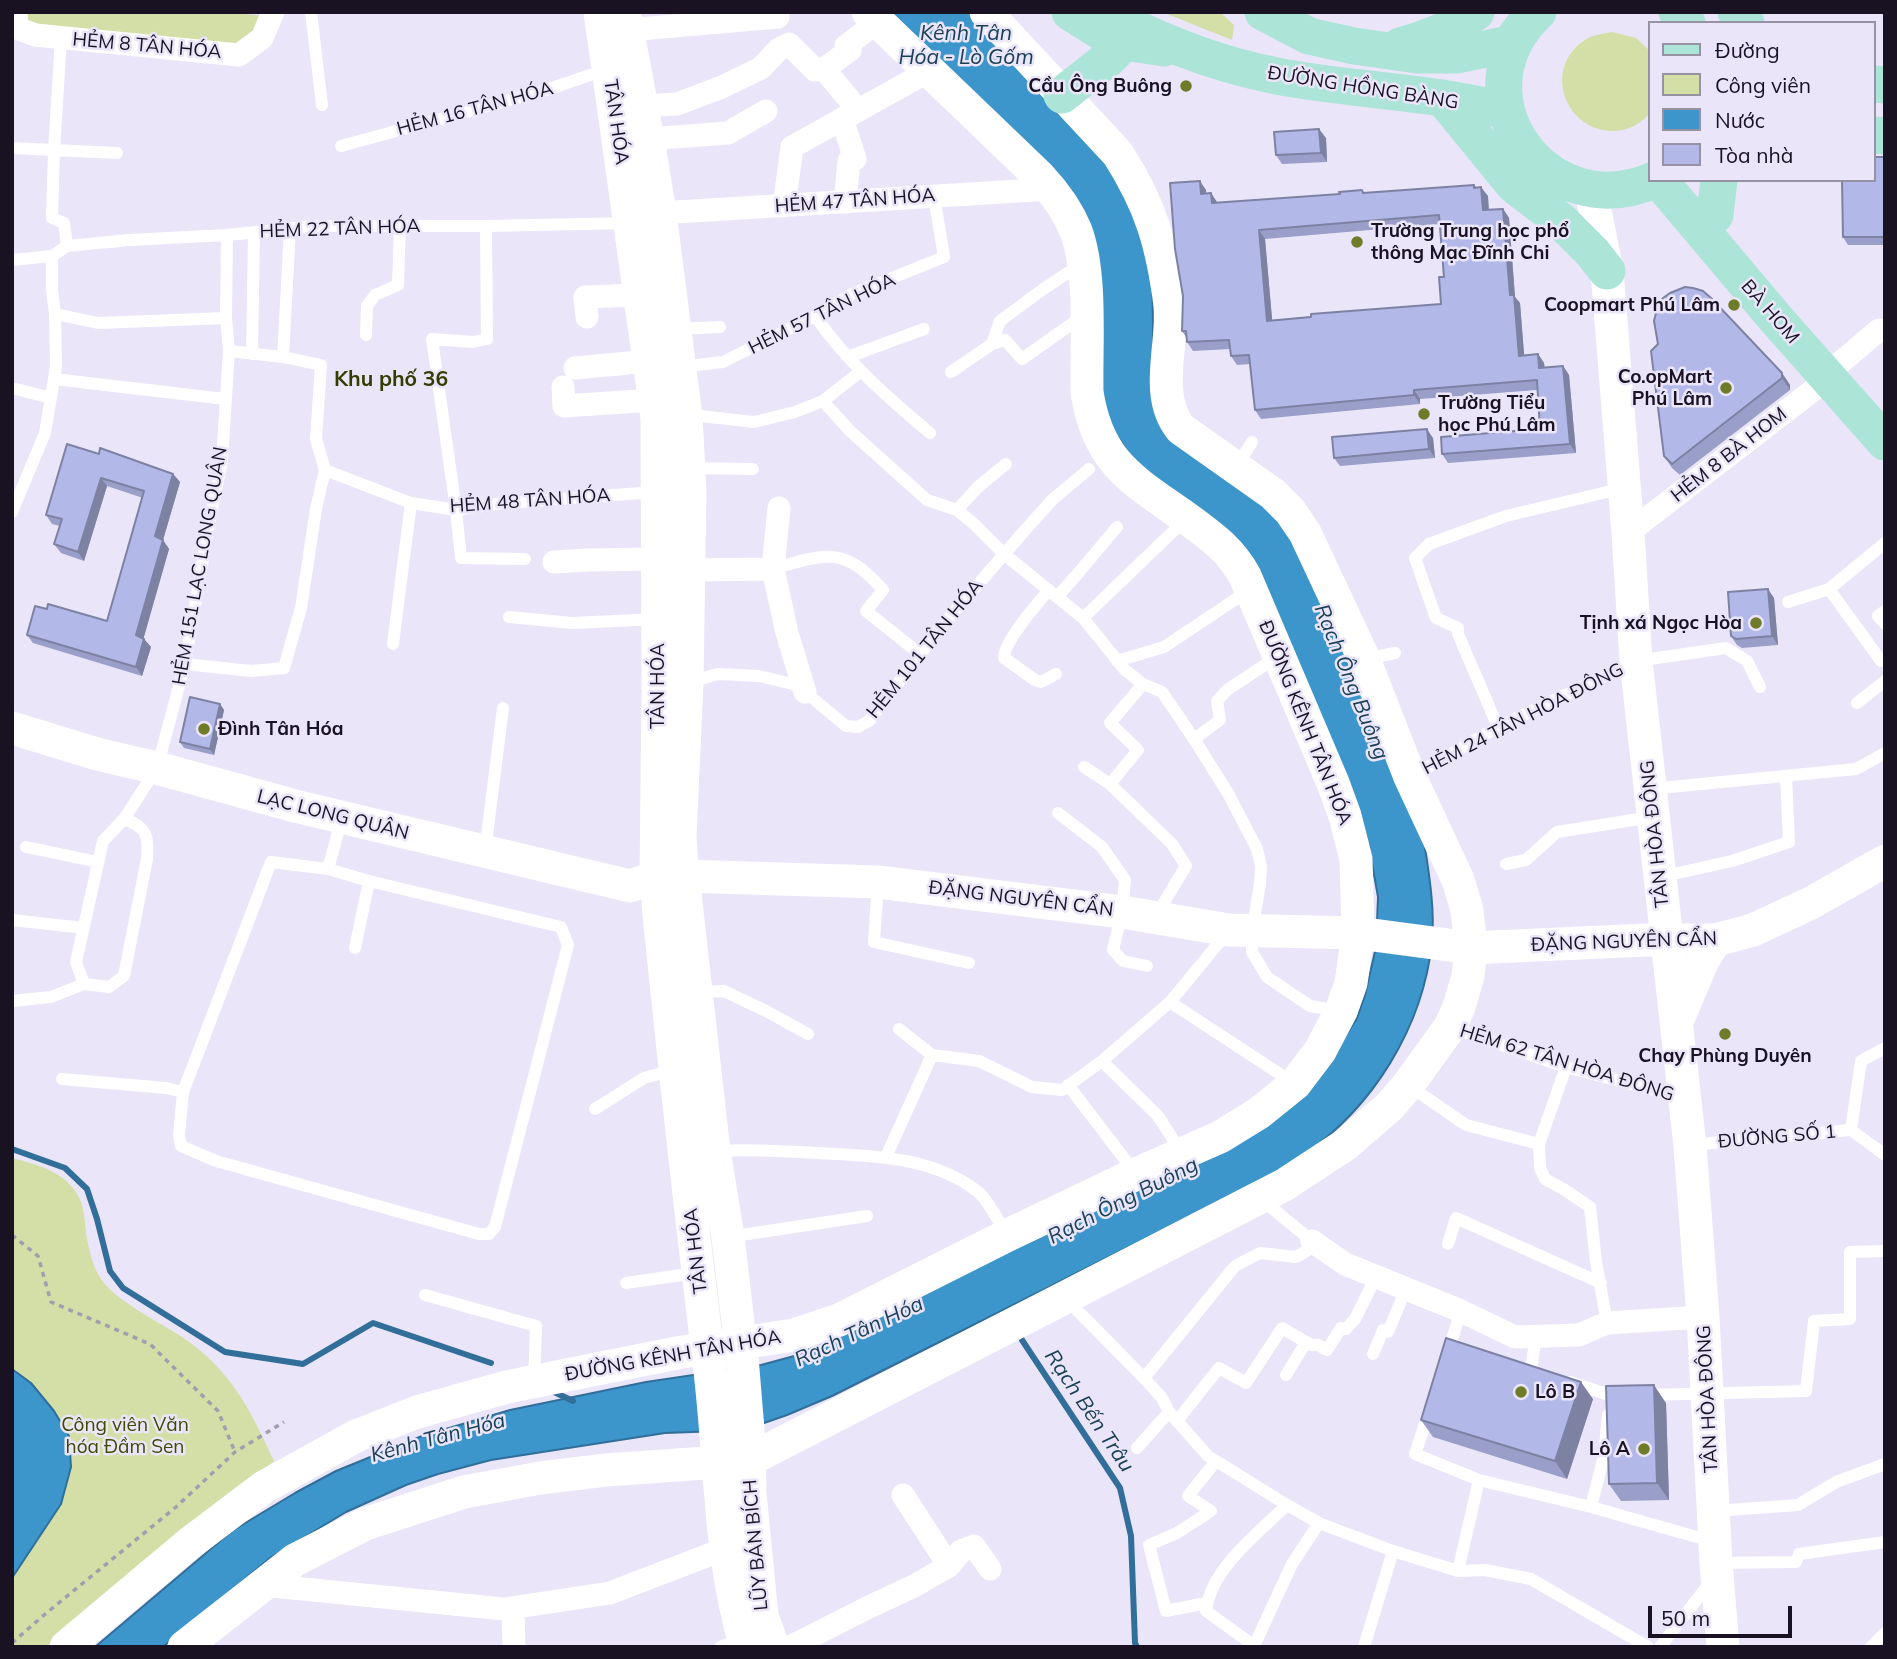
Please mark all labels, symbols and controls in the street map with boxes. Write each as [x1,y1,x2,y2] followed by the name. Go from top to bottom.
[898,21,1034,71] water label: Kênh Tân Hóa - Lò Gốm
[1648,21,1876,182] legend
[72,28,222,64] street label: HẺM 8 TÂN HÓA
[1715,37,1780,63] text: Đường
[1266,62,1460,114] street label: ĐƯỜNG HỒNG BÀNG
[1715,72,1811,98] text: Công viên
[1028,75,1172,97] place label: Cầu Ông Buông
[394,77,556,141] street label: HẺM 16 TÂN HÓA
[599,78,633,166] street label: TÂN HÓA
[1178,78,1194,94] marker: Cầu Ông Buông
[1715,107,1765,133] text: Nước
[1715,142,1793,168] text: Tòa nhà
[774,184,936,218] street label: HẺM 47 TÂN HÓA
[259,215,421,243] street label: HẺM 22 TÂN HÓA
[1371,220,1569,264] place label: Trường Trung học phổ thông Mạc Đĩnh Chi
[1349,234,1365,250] marker: Trường Trung học phổ thông Mạc Đĩnh Chi
[745,269,899,359] street label: HẺM 57 TÂN HÓA
[1736,275,1804,349] street label: BÀ HOM
[1544,294,1720,316] place label: Coopmart Phú Lâm
[1726,297,1742,313] marker: Coopmart Phú Lâm
[1618,366,1712,410] place label: Co.opMart Phú Lâm
[334,367,448,393] district label: Khu phố 36
[1718,380,1734,396] marker: Co.opMart Phú Lâm
[1438,392,1556,436] place label: Trường Tiểu học Phú Lâm
[1667,403,1791,507] street label: HẺM 8 BÀ HOM
[1416,406,1432,422] marker: Trường Tiểu học Phú Lâm
[168,445,232,687] street label: HẺM 151 LẠC LONG QUÂN
[449,484,611,518] street label: HẺM 48 TÂN HÓA
[862,575,988,723] street label: HẺM 101 TÂN HÓA
[1308,601,1394,763] water label: Rạch Ông Buông
[1580,612,1742,634] place label: Tịnh xá Ngọc Hòa
[1748,615,1764,631] marker: Tịnh xá Ngọc Hòa
[1253,617,1357,829] street label: ĐƯỜNG KÊNH TÂN HÓA
[647,643,669,729] street label: TÂN HÓA
[1419,658,1627,780] street label: HẺM 24 TÂN HÒA ĐÔNG
[218,718,343,740] place label: Đình Tân Hóa
[196,721,212,737] marker: Đình Tân Hóa
[1636,759,1674,909] street label: TÂN HÒA ĐÔNG
[255,785,411,845] street label: LẠC LONG QUÂN
[927,876,1115,922] street label: ĐẶNG NGUYÊN CẨN
[1531,927,1717,957] street label: ĐẶNG NGUYÊN CẨN
[1457,1020,1677,1106] street label: HẺM 62 TÂN HÒA ĐÔNG
[1717,1026,1733,1042] marker: Chay Phùng Duyên
[1638,1045,1812,1067] place label: Chay Phùng Duyên
[1717,1120,1837,1154] street label: ĐƯỜNG SỐ 1
[1044,1152,1202,1250] water label: Rạch Ông Buông
[679,1207,713,1295] street label: TÂN HÓA
[791,1291,927,1373] water label: Rạch Tân Hóa
[1693,1325,1723,1473] street label: TÂN HÒA ĐÔNG
[563,1326,783,1386] street label: ĐƯỜNG KÊNH TÂN HÓA
[1039,1345,1139,1477] water label: Rạch Bến Trâu
[1535,1381,1575,1403] place label: Lô B
[1513,1384,1529,1400] marker: Lô B
[368,1408,508,1468] water label: Kênh Tân Hóa
[61,1414,189,1458] park label: Công viên Văn hóa Đầm Sen
[1589,1438,1630,1460] place label: Lô A
[1636,1441,1652,1457] marker: Lô A
[739,1479,773,1611] street label: LŨY BÁN BÍCH
[1652,1592,1796,1636] scale bar
[1661,1605,1710,1631] text: 50 m

